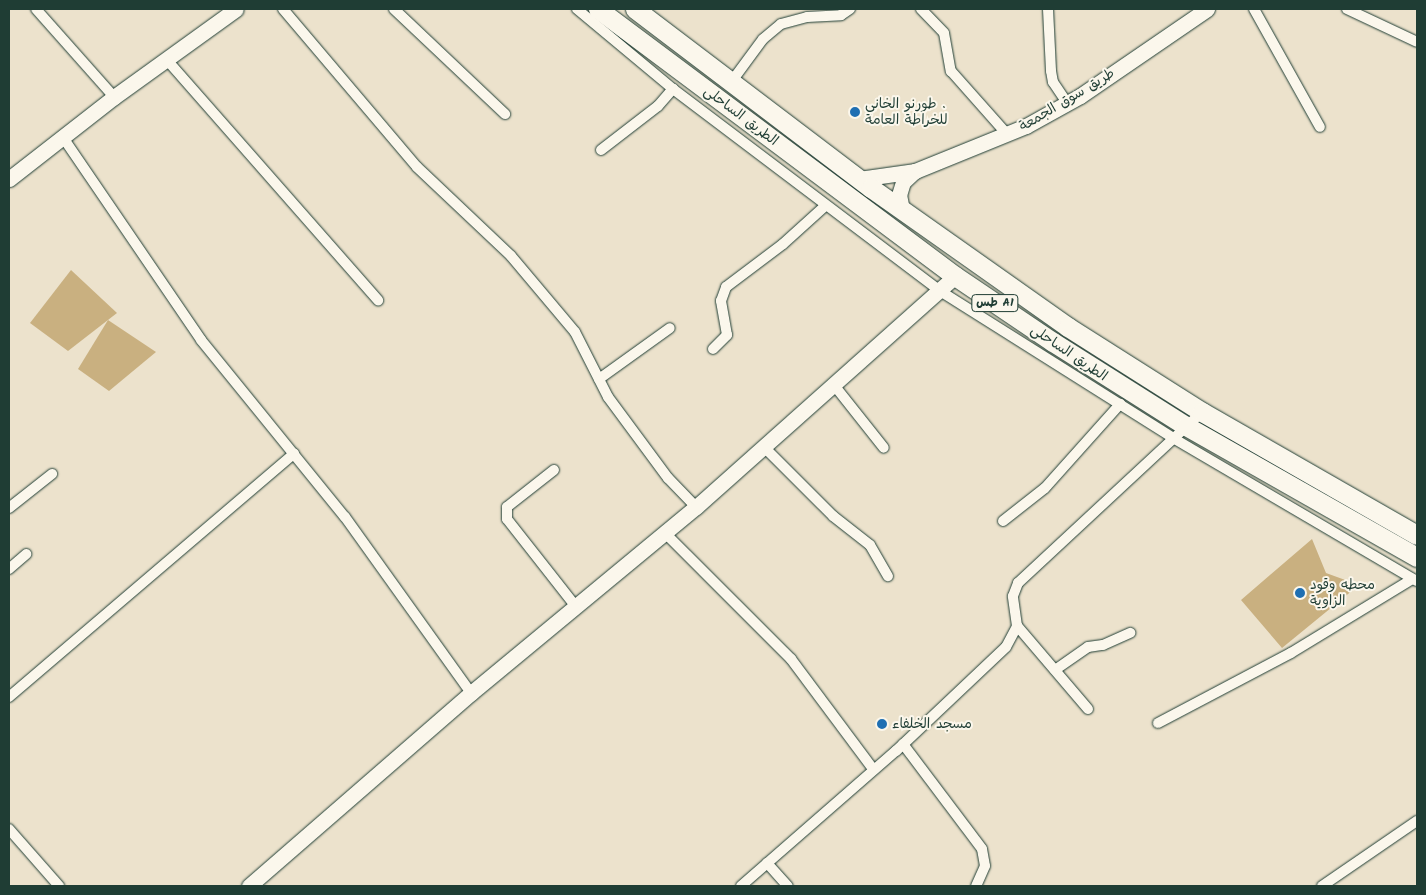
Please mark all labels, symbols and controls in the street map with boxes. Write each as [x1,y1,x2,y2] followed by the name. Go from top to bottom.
[1016,65,1118,135] street label: طريق سوق الجمعة
[700,83,782,149] street label: الطريق الساحلى
[865,96,948,128] place label: طورنو الخاني . للخراطة العامة
[849,106,861,118] marker: طورنو الخاني . للخراطة العامة
[971,294,1019,312] road number: طس A1
[1027,321,1111,385] street label: الطريق الساحلى
[1310,577,1375,610] place label: محطه وقود الزاوية
[1294,587,1306,599] marker: محطه وقود الزاوية
[892,716,972,732] place label: مسجد الخلفاء
[876,718,888,730] marker: مسجد الخلفاء

